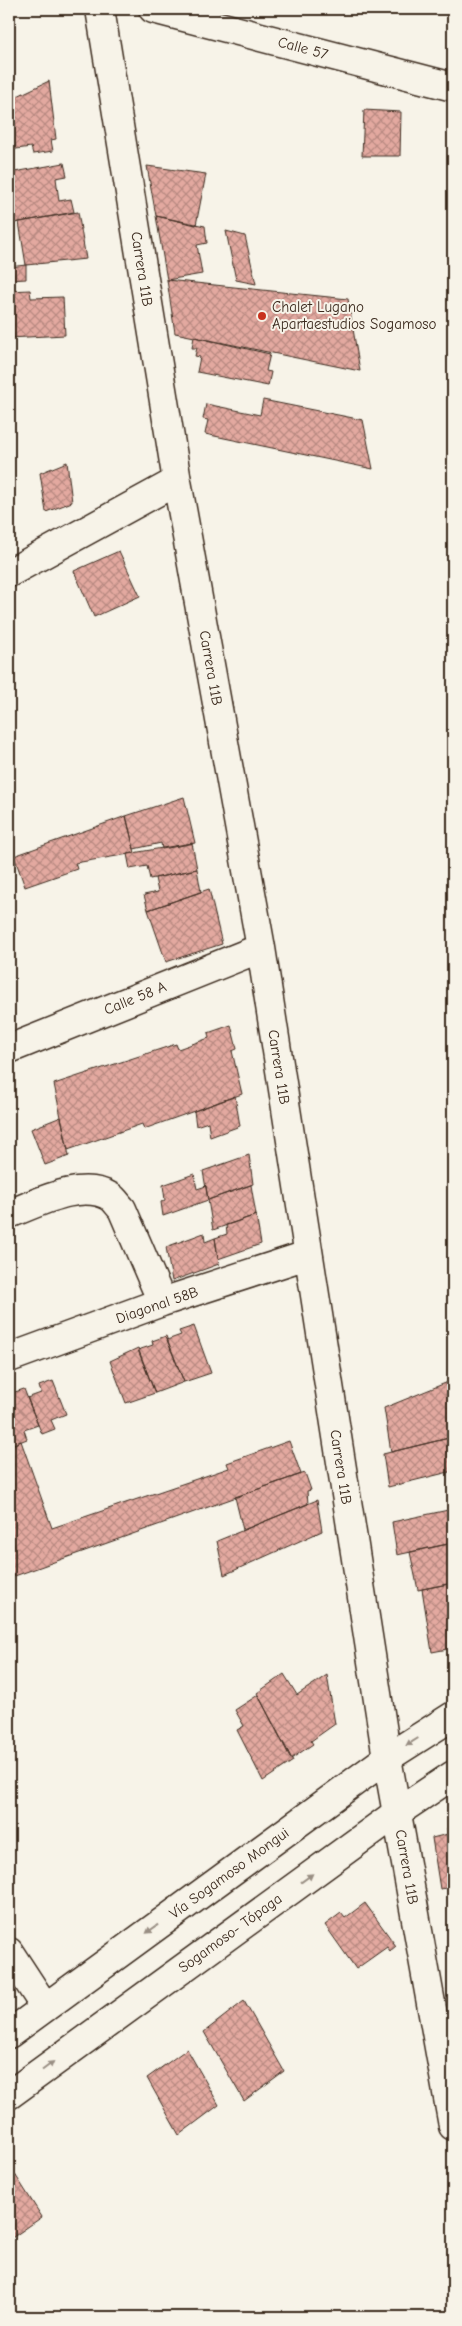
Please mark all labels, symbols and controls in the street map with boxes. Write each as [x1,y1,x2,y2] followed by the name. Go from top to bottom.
[276,33,330,63] street label: Calle 57
[127,230,157,308] street label: Carrera 11B
[272,298,436,333] place label: Chalet Lugano Apartaestudios Sogamoso
[256,310,268,322] marker: Chalet Lugano Apartaestudios Sogamoso
[196,629,226,707] street label: Carrera 11B
[101,977,169,1019] street label: Calle 58 A
[264,1028,294,1106] street label: Carrera 11B
[113,1282,201,1328] street label: Diagonal 58B
[326,1428,356,1506] street label: Carrera 11B
[405,1738,419,1747] one-way arrow
[166,1824,292,1922] street label: Vía Sogamoso Mongui
[392,1828,422,1906] street label: Carrera 11B
[300,1873,314,1883] one-way arrow
[175,1889,285,1977] street label: Sogamoso- Tópaga
[145,1924,159,1934] one-way arrow
[41,2061,55,2071] one-way arrow

